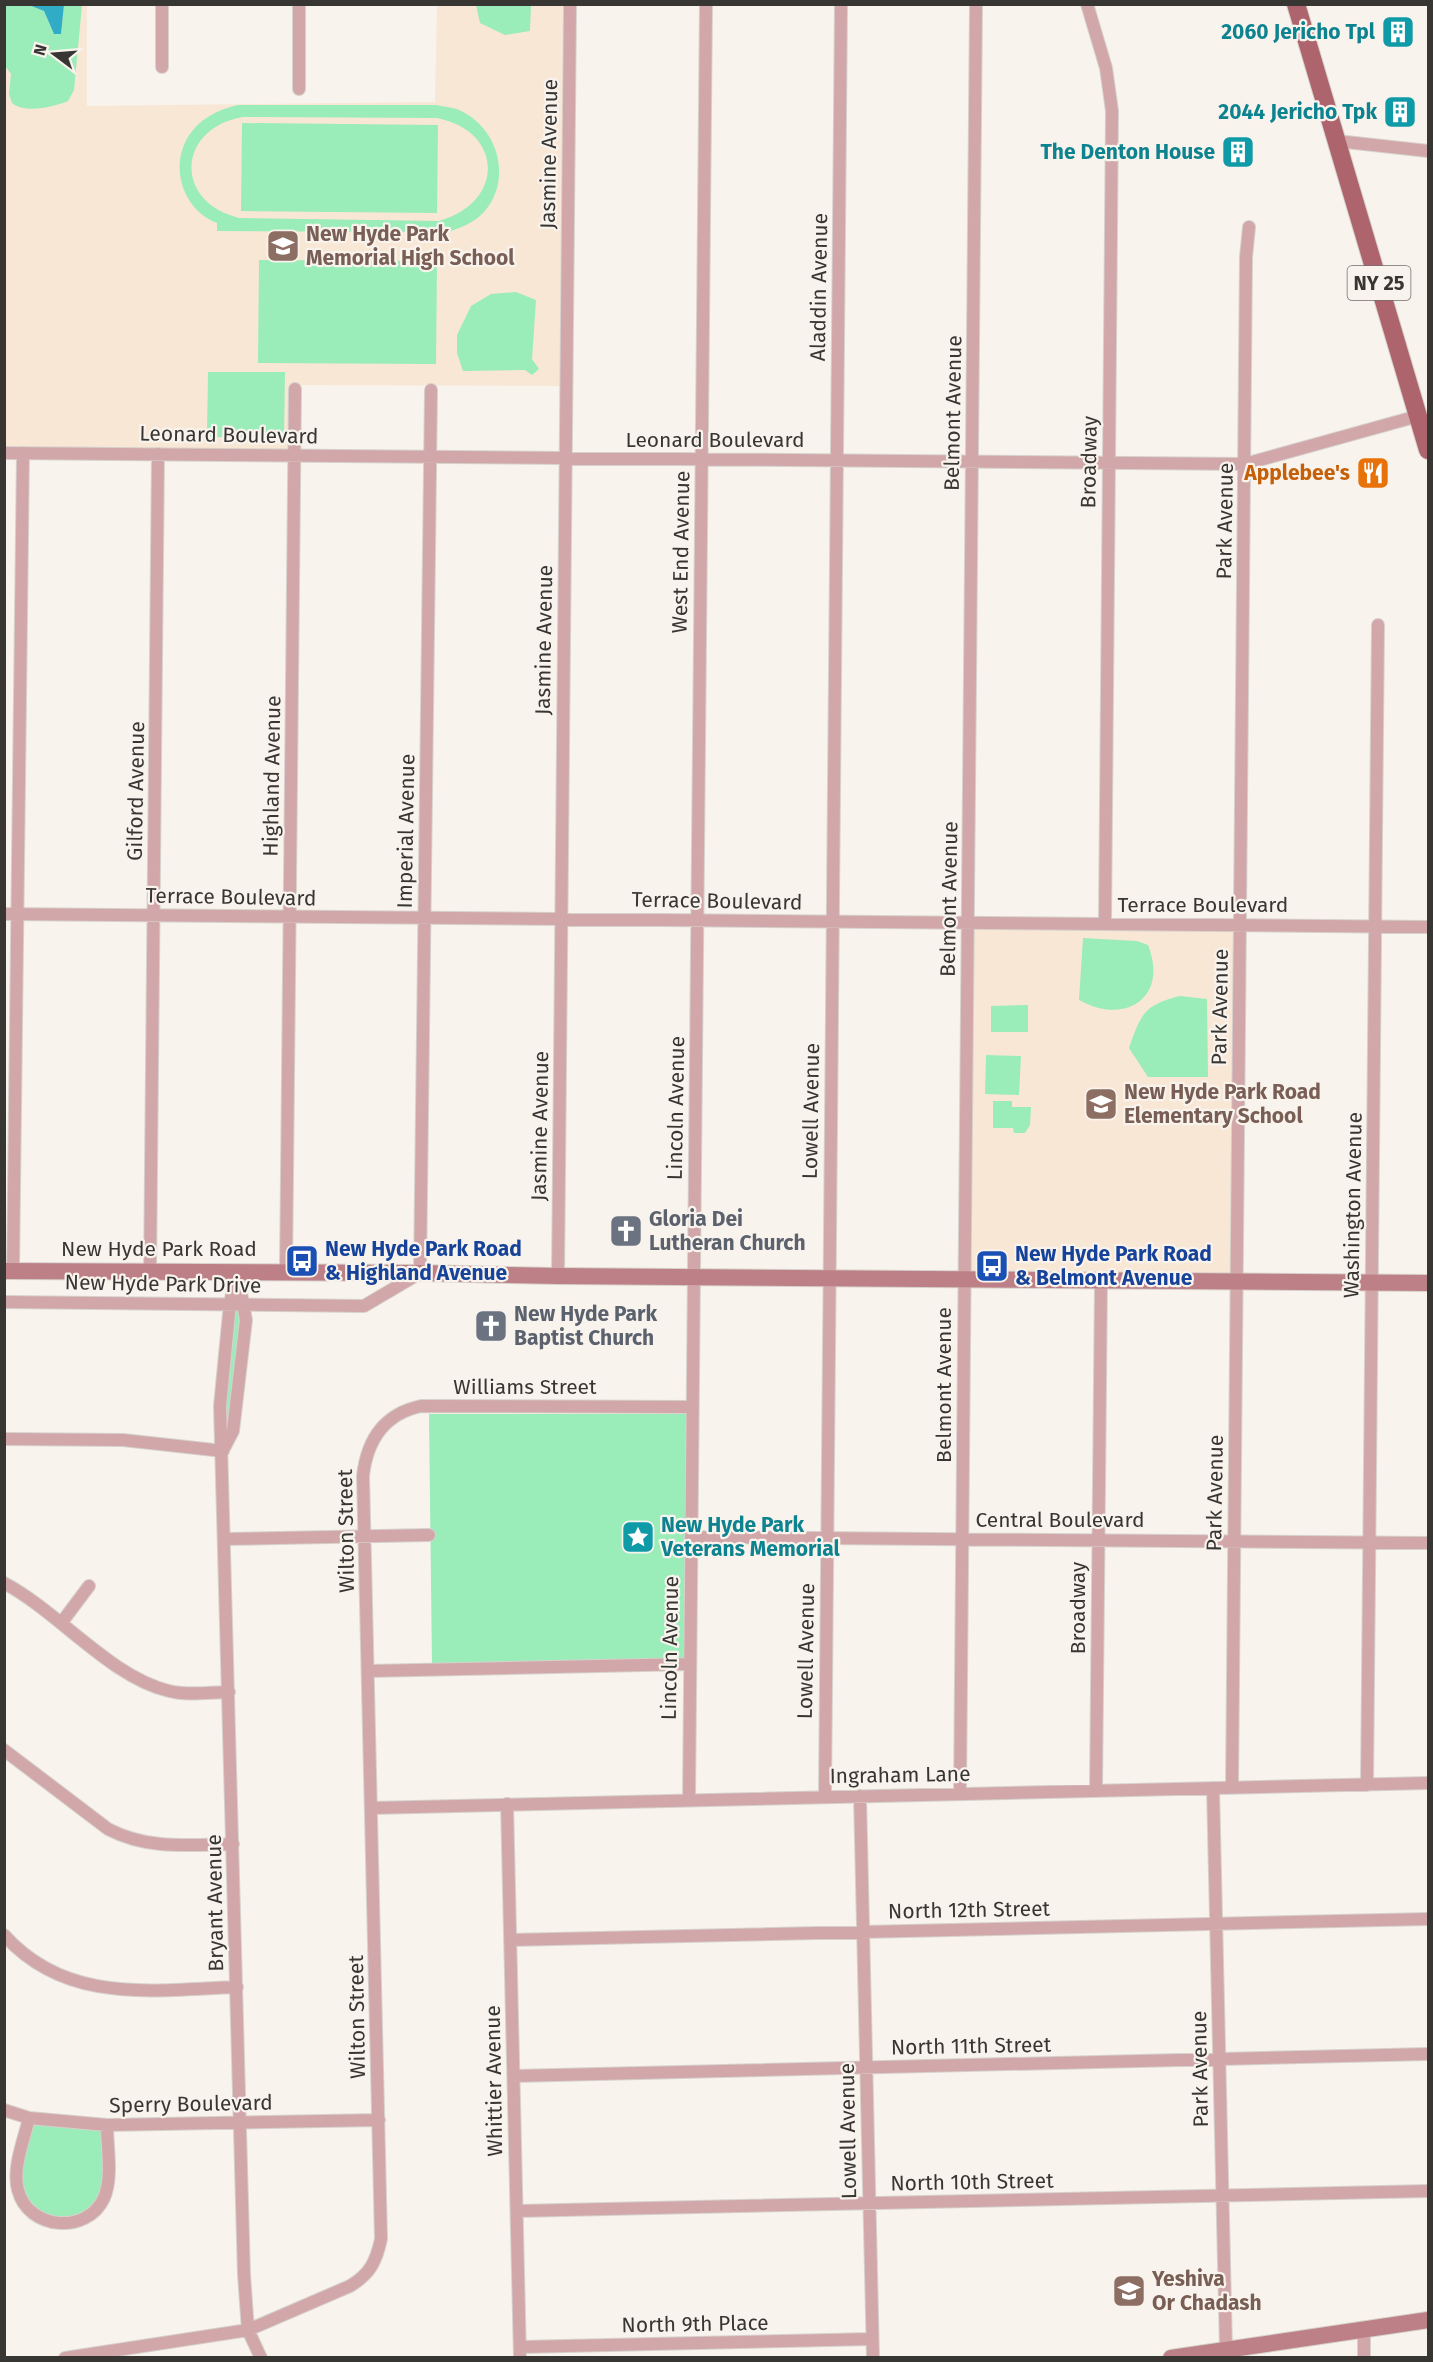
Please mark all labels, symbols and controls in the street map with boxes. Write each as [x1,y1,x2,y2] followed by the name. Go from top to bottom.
[1380,14,1416,50] building icon: 2060 Jericho Tpl
[1221,19,1376,45] place label: 2060 Jericho Tpl
[24,24,84,84] north arrow
[29,42,51,58] text: N
[535,79,563,229] street label: Jasmine Avenue
[1382,94,1418,130] building icon: 2044 Jericho Tpk
[1218,99,1377,125] place label: 2044 Jericho Tpk
[1220,134,1256,170] building icon: The Denton House
[1041,139,1215,165] place label: The Denton House
[805,213,833,361] street label: Aladdin Avenue
[306,221,515,271] place label: New Hyde Park Memorial High School
[265,228,301,264] school or university icon: New Hyde Park Memorial High School
[1348,266,1410,300] road number: NY 25
[939,335,967,491] street label: Belmont Avenue
[1075,415,1103,508] street label: Broadway
[139,420,319,450] street label: Leonard Boulevard
[625,427,805,453] street label: Leonard Boulevard
[1355,455,1391,491] restaurant icon: Applebee's
[1243,460,1350,486] place label: Applebee's
[1211,462,1239,580] street label: Park Avenue
[667,470,695,634] street label: West End Avenue
[530,565,558,715] street label: Jasmine Avenue
[258,695,286,857] street label: Highland Avenue
[122,721,150,861] street label: Gilford Avenue
[392,753,420,909] street label: Imperial Avenue
[935,821,963,977] street label: Belmont Avenue
[145,883,317,911] street label: Terrace Boulevard
[631,887,803,915] street label: Terrace Boulevard
[1118,892,1288,918] street label: Terrace Boulevard
[1206,948,1234,1066] street label: Park Avenue
[662,1036,690,1180] street label: Lincoln Avenue
[797,1043,825,1179] street label: Lowell Avenue
[526,1051,554,1201] street label: Jasmine Avenue
[1124,1079,1321,1129] place label: New Hyde Park Road Elementary School
[1083,1086,1119,1122] school or university icon: New Hyde Park Road Elementary School
[1338,1112,1368,1298] street label: Washington Avenue
[649,1206,806,1256] place label: Gloria Dei Lutheran Church
[608,1213,644,1249] church icon: Gloria Dei Lutheran Church
[61,1236,257,1262] street label: New Hyde Park Road
[325,1236,522,1286] place label: New Hyde Park Road & Highland Avenue
[1015,1241,1212,1291] place label: New Hyde Park Road & Belmont Avenue
[284,1243,320,1279] bus stop icon: New Hyde Park Road & Highland Avenue
[974,1248,1010,1284] bus stop icon: New Hyde Park Road & Belmont Avenue
[64,1269,262,1299] street label: New Hyde Park Drive
[514,1301,658,1351] place label: New Hyde Park Baptist Church
[931,1307,957,1463] street label: Belmont Avenue
[473,1308,509,1344] church icon: New Hyde Park Baptist Church
[453,1374,597,1400] street label: Williams Street
[1201,1434,1229,1552] street label: Park Avenue
[332,1468,360,1593] street label: Wilton Street
[975,1507,1145,1533] street label: Central Boulevard
[660,1512,841,1562] place label: New Hyde Park Veterans Memorial
[620,1519,656,1555] place icon: New Hyde Park Veterans Memorial
[1065,1561,1091,1654] street label: Broadway
[656,1576,684,1720] street label: Lincoln Avenue
[792,1583,820,1719] street label: Lowell Avenue
[829,1761,971,1789] street label: Ingraham Lane
[201,1834,229,1972] street label: Bryant Avenue
[888,1896,1051,1924] street label: North 12th Street
[343,1954,371,2079] street label: Wilton Street
[480,2005,508,2157] street label: Whittier Avenue
[1186,2010,1214,2128] street label: Park Avenue
[891,2032,1052,2060] street label: North 11th Street
[834,2063,862,2199] street label: Lowell Avenue
[109,2090,273,2118] street label: Sperry Boulevard
[890,2168,1054,2196] street label: North 10th Street
[1151,2266,1262,2316] place label: Yeshiva Or Chadash
[1111,2273,1147,2309] school or university icon: Yeshiva Or Chadash
[621,2310,769,2338] street label: North 9th Place

